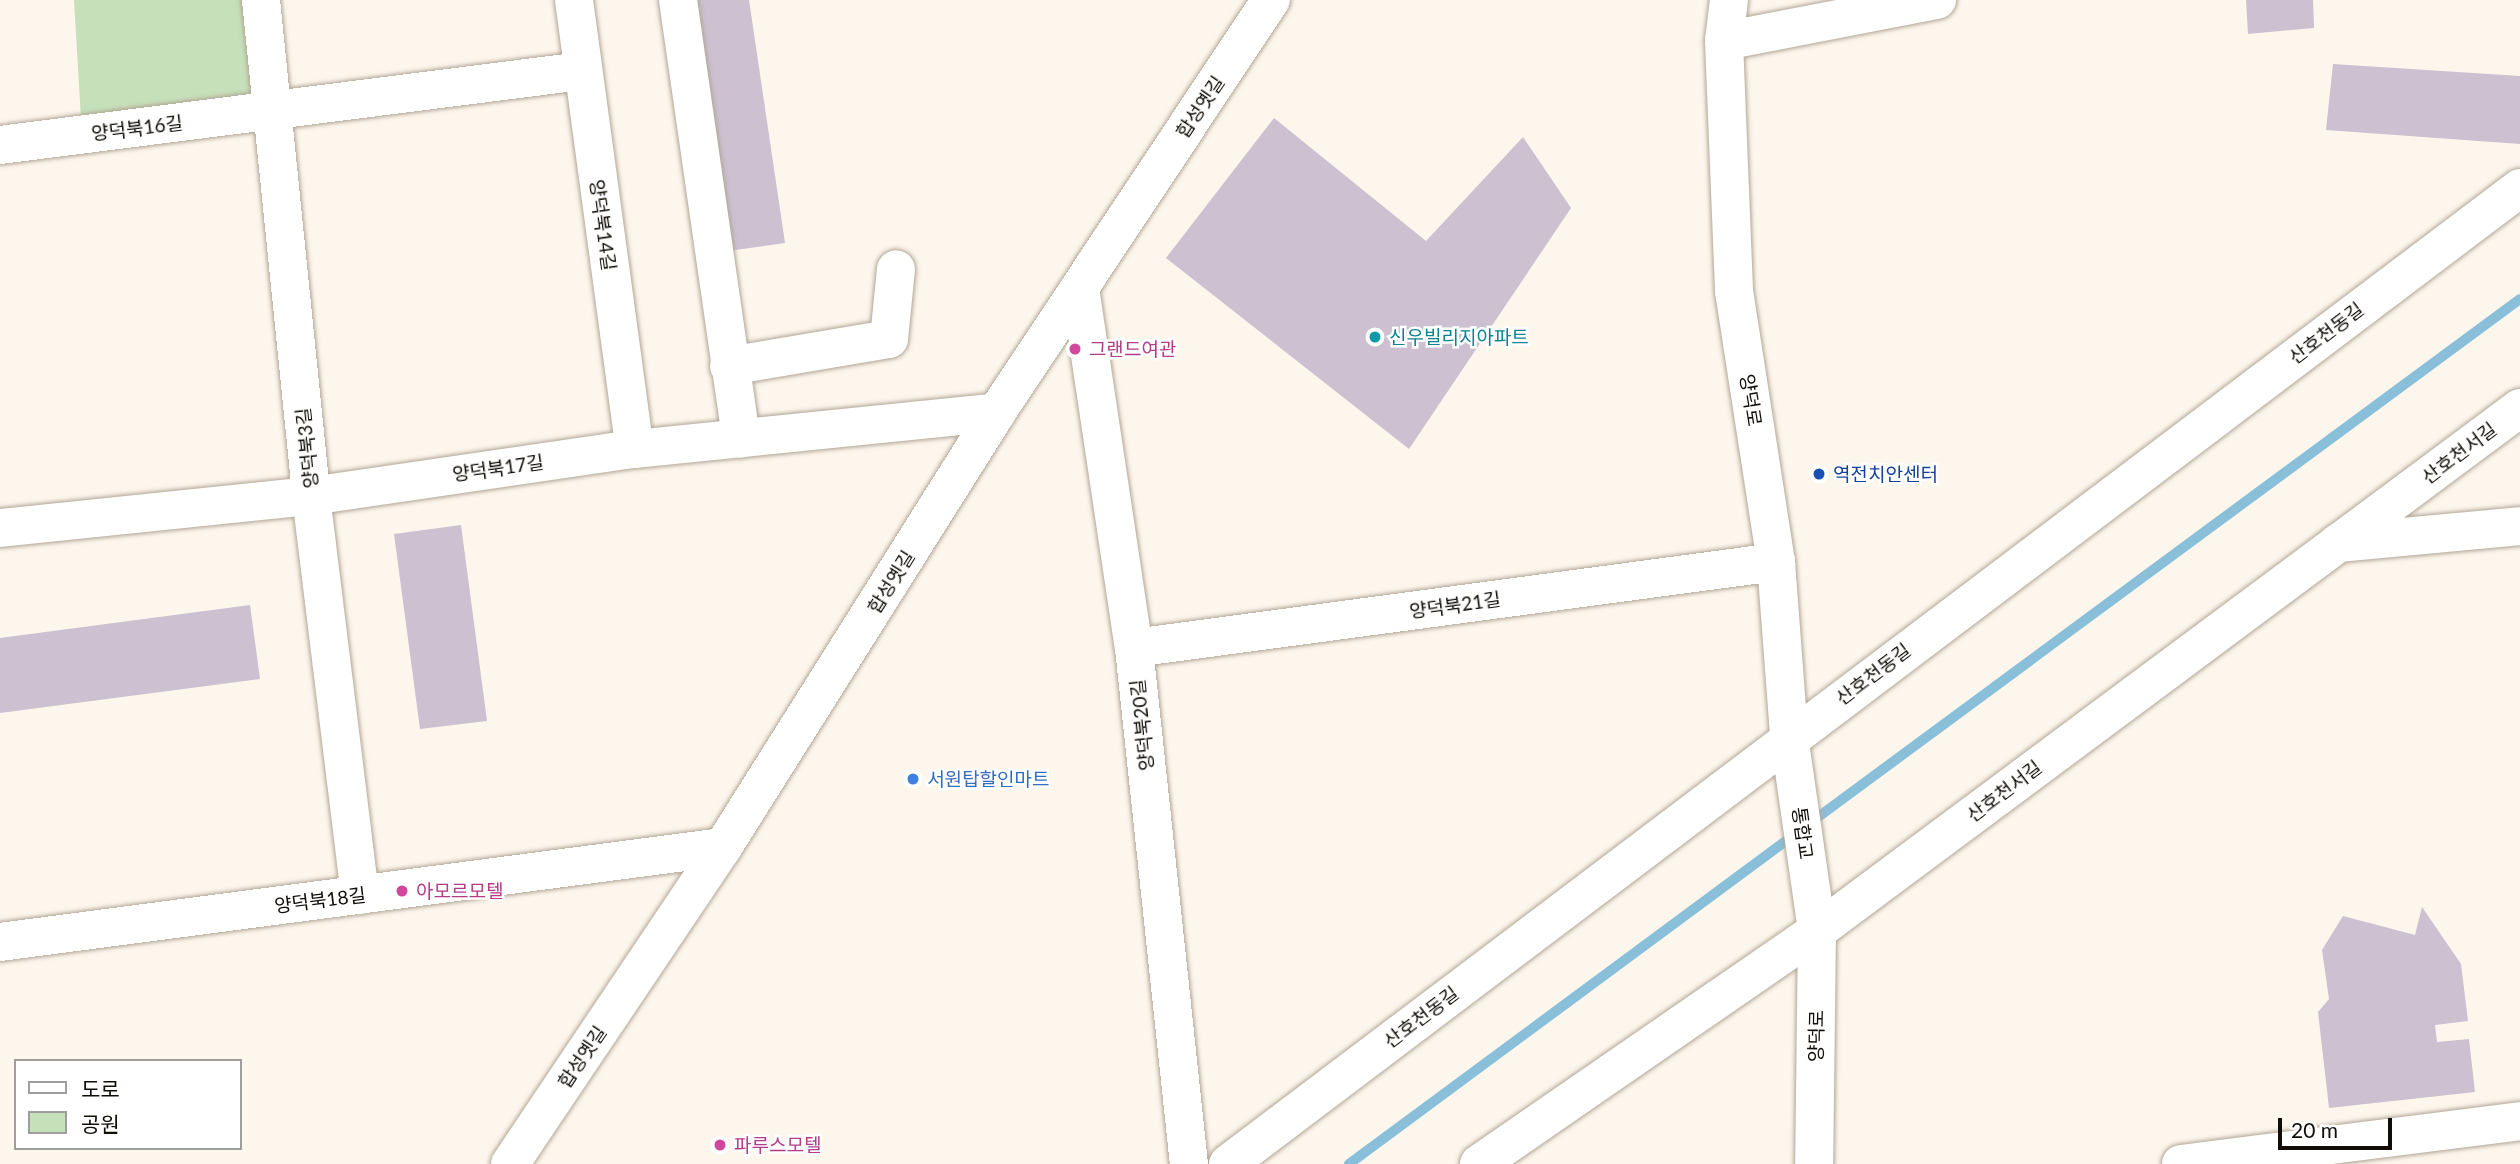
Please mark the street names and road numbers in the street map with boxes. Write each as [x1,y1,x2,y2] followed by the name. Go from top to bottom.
[1171,72,1229,142] street label: 합성옛길
[90,111,184,145] street label: 양덕북16길
[585,178,621,272] street label: 양덕북14길
[2284,298,2368,368] street label: 산호천동길
[1736,372,1766,428] street label: 양덕로
[291,407,323,489] street label: 양덕북3길
[2417,418,2501,488] street label: 산호천서길
[451,450,545,486] street label: 양덕북17길
[863,546,919,618] street label: 합성옛길
[1408,587,1502,623] street label: 양덕북21길
[1831,639,1915,709] street label: 산호천동길
[1126,678,1158,772] street label: 양덕북20길
[1962,756,2046,826] street label: 산호천서길
[1788,805,1818,861] street label: 통합교
[273,883,367,917] street label: 양덕북18길
[1379,982,1463,1052] street label: 산호천동길
[1804,1010,1828,1062] street label: 양덕로
[553,1022,611,1092] street label: 합성옛길

